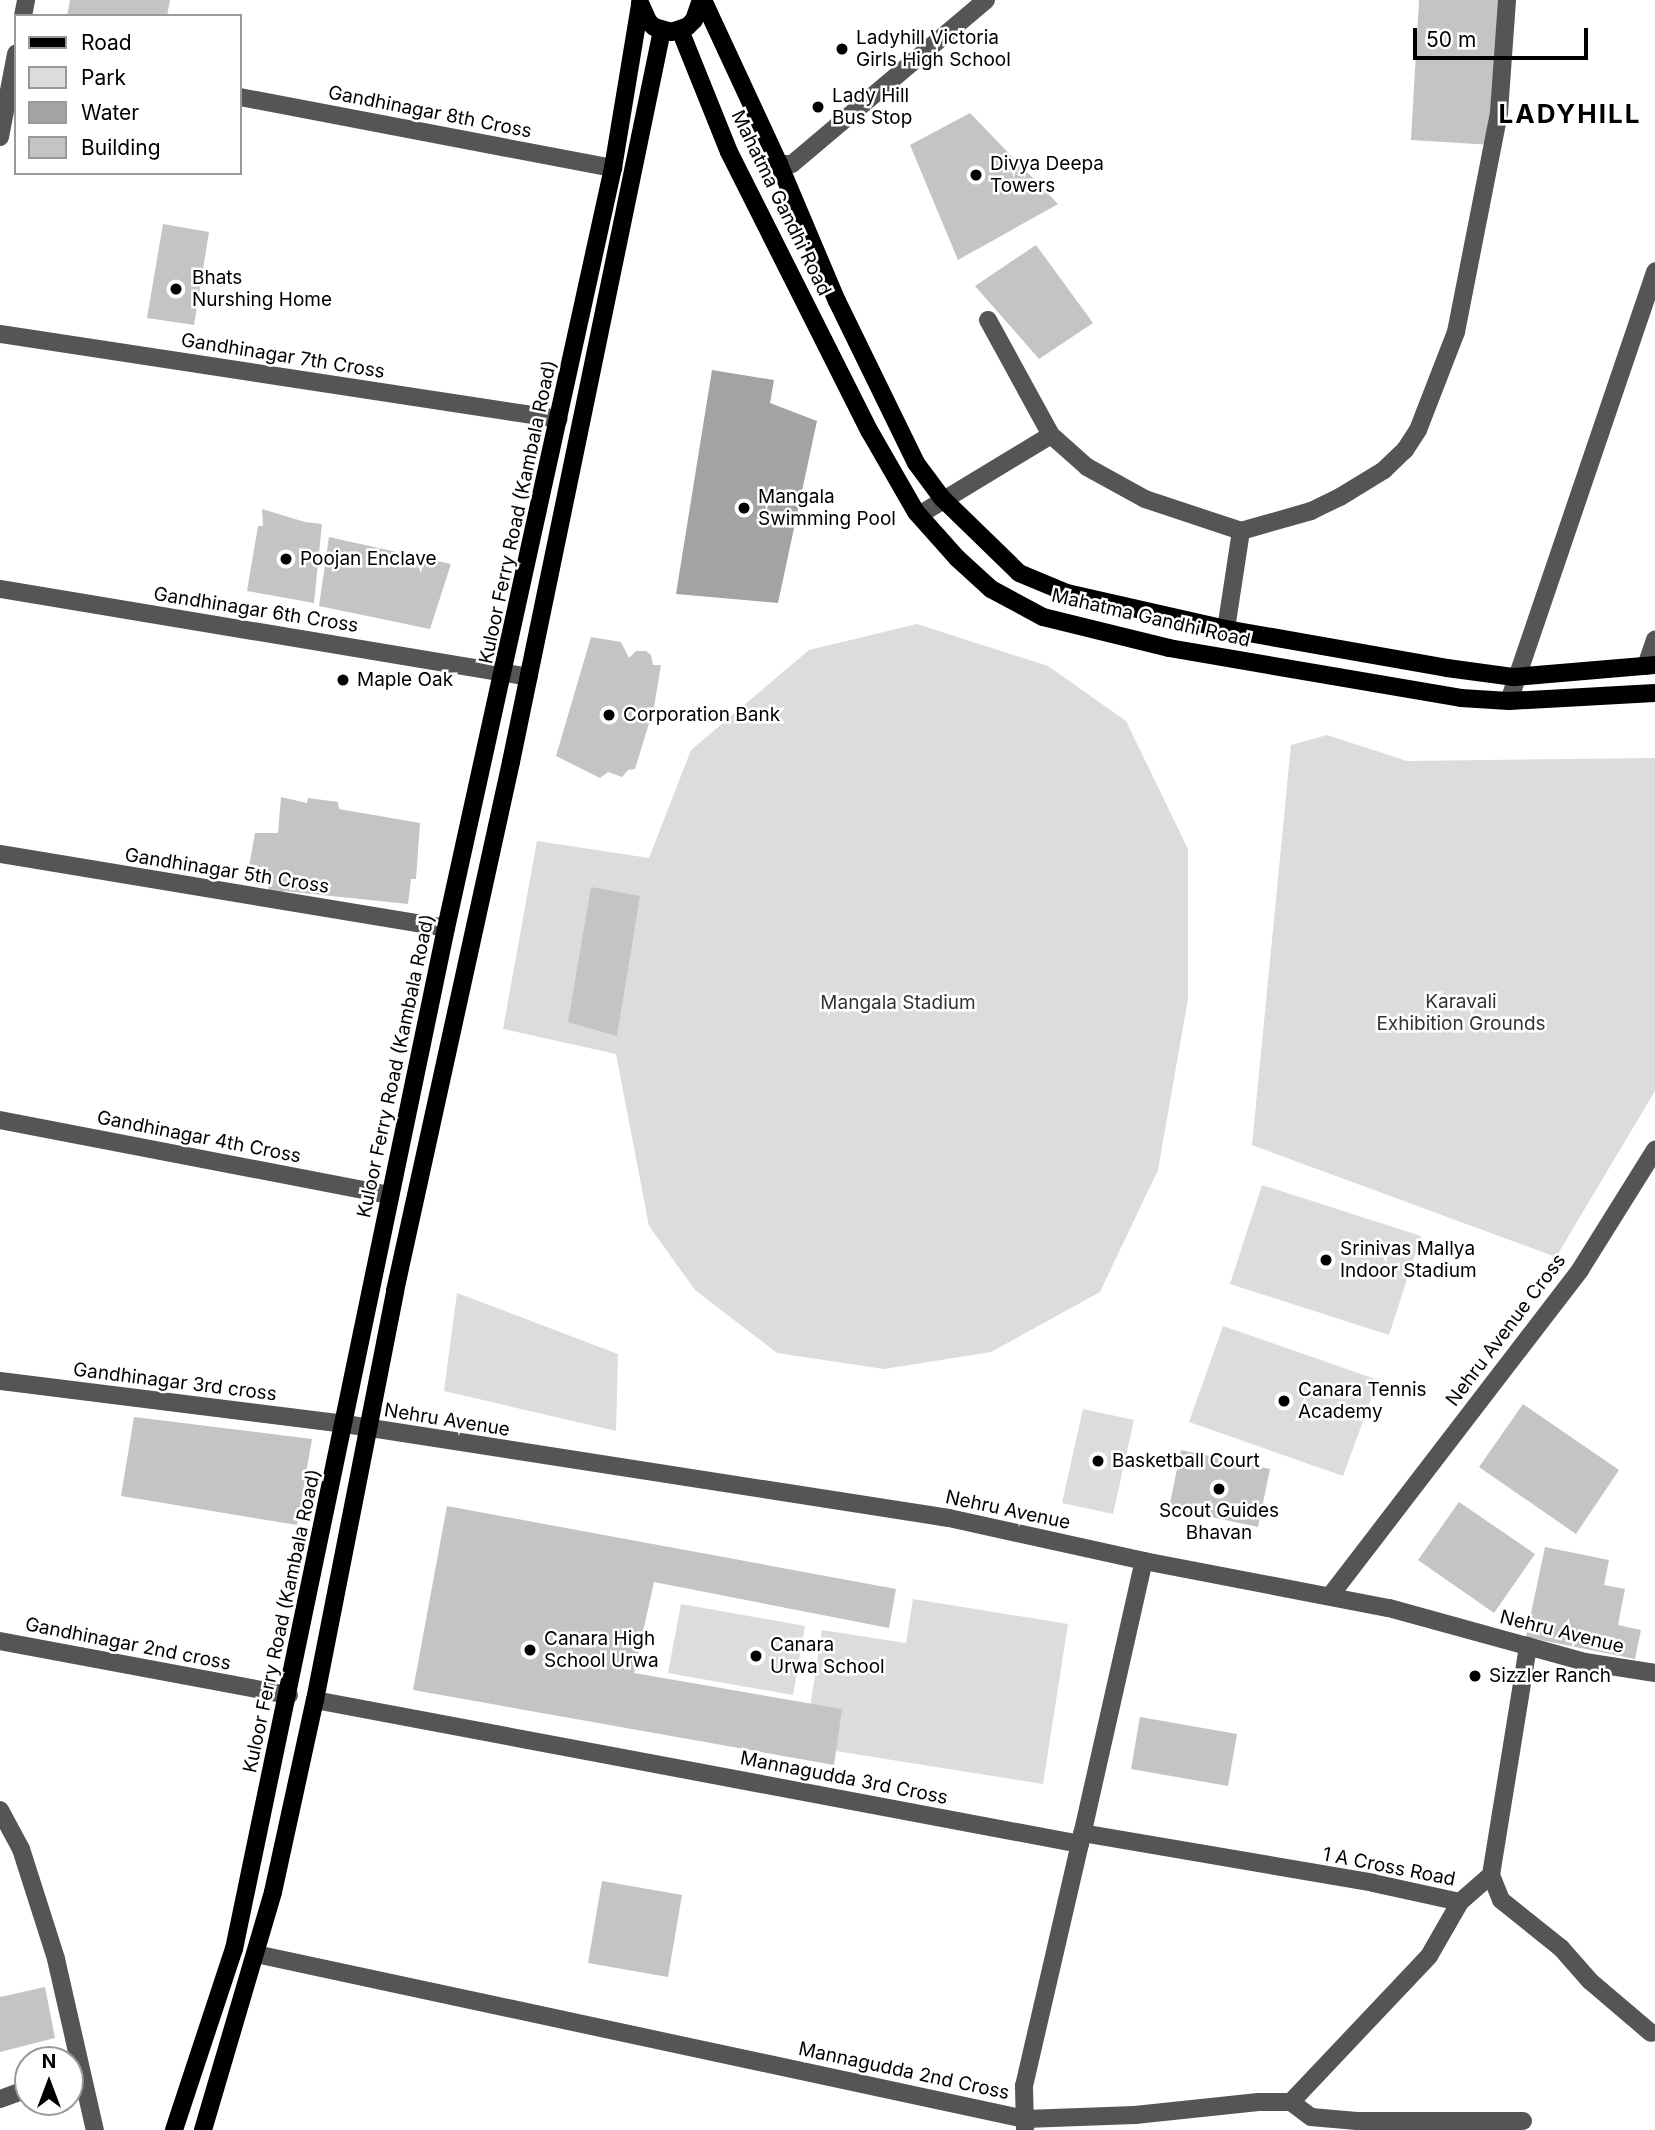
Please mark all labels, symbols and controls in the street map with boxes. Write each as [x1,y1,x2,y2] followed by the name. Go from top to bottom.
[14,14,242,175] legend
[1417,14,1592,58] scale bar
[856,27,1011,71] place label: Ladyhill Victoria Girls High School
[1426,27,1476,52] text: 50 m
[81,30,132,55] text: Road
[834,41,850,57] marker: Ladyhill Victoria Girls High School
[81,65,126,90] text: Park
[326,81,534,143] street label: Gandhinagar 8th Cross
[832,85,912,129] place label: Lady Hill Bus Stop
[1500,98,1640,130] district label: LADYHILL
[810,99,826,115] marker: Lady Hill Bus Stop
[81,100,139,125] text: Water
[726,107,836,299] street label: Mahatma Gandhi Road
[81,135,161,160] text: Building
[990,153,1104,197] place label: Divya Deepa Towers
[968,167,984,183] marker: Divya Deepa Towers
[192,267,332,311] place label: Bhats Nurshing Home
[166,279,186,299] marker: Bhats Nurshing Home
[180,329,386,383] street label: Gandhinagar 7th Cross
[475,358,561,666] street label: Kuloor Ferry Road (Kambala Road)
[758,486,896,530] place label: Mangala Swimming Pool
[736,500,752,516] marker: Mangala Swimming Pool
[300,548,437,570] place label: Poojan Enclave
[278,551,294,567] marker: Poojan Enclave
[152,583,360,637] street label: Gandhinagar 6th Cross
[1049,584,1253,652] street label: Mahatma Gandhi Road
[357,669,453,691] place label: Maple Oak
[335,672,351,688] marker: Maple Oak
[623,704,780,726] place label: Corporation Bank
[601,707,617,723] marker: Corporation Bank
[123,844,331,898] street label: Gandhinagar 5th Cross
[353,912,439,1220] street label: Kuloor Ferry Road (Kambala Road)
[1376,991,1546,1035] park label: Karavali Exhibition Grounds
[820,992,976,1014] park label: Mangala Stadium
[95,1106,303,1168] street label: Gandhinagar 4th Cross
[1340,1238,1477,1282] place label: Srinivas Mallya Indoor Stadium
[1441,1249,1571,1411] street label: Nehru Avenue Cross
[1318,1252,1334,1268] marker: Srinivas Mallya Indoor Stadium
[72,1358,278,1406] street label: Gandhinagar 3rd cross
[1298,1379,1427,1423] place label: Canara Tennis Academy
[1276,1393,1292,1409] marker: Canara Tennis Academy
[382,1399,512,1441] street label: Nehru Avenue
[1112,1450,1260,1472] place label: Basketball Court
[1090,1453,1106,1469] marker: Basketball Court
[239,1467,325,1775] street label: Kuloor Ferry Road (Kambala Road)
[1211,1481,1227,1497] marker: Scout Guides Bhavan
[943,1486,1073,1534] street label: Nehru Avenue
[1159,1500,1279,1544] place label: Scout Guides Bhavan
[1498,1606,1626,1658] street label: Nehru Avenue
[23,1613,233,1675] street label: Gandhinagar 2nd cross
[544,1628,659,1672] place label: Canara High School Urwa
[770,1634,885,1678] place label: Canara Urwa School
[522,1642,538,1658] marker: Canara High School Urwa
[748,1648,764,1664] marker: Canara Urwa School
[1489,1665,1611,1687] place label: Sizzler Ranch
[1467,1668,1483,1684] marker: Sizzler Ranch
[738,1747,950,1809] street label: Mannagudda 3rd Cross
[1321,1843,1457,1891] street label: 1 A Cross Road
[796,2037,1012,2105] street label: Mannagudda 2nd Cross
[14,2046,84,2116] north arrow
[42,2050,56,2073] text: N

